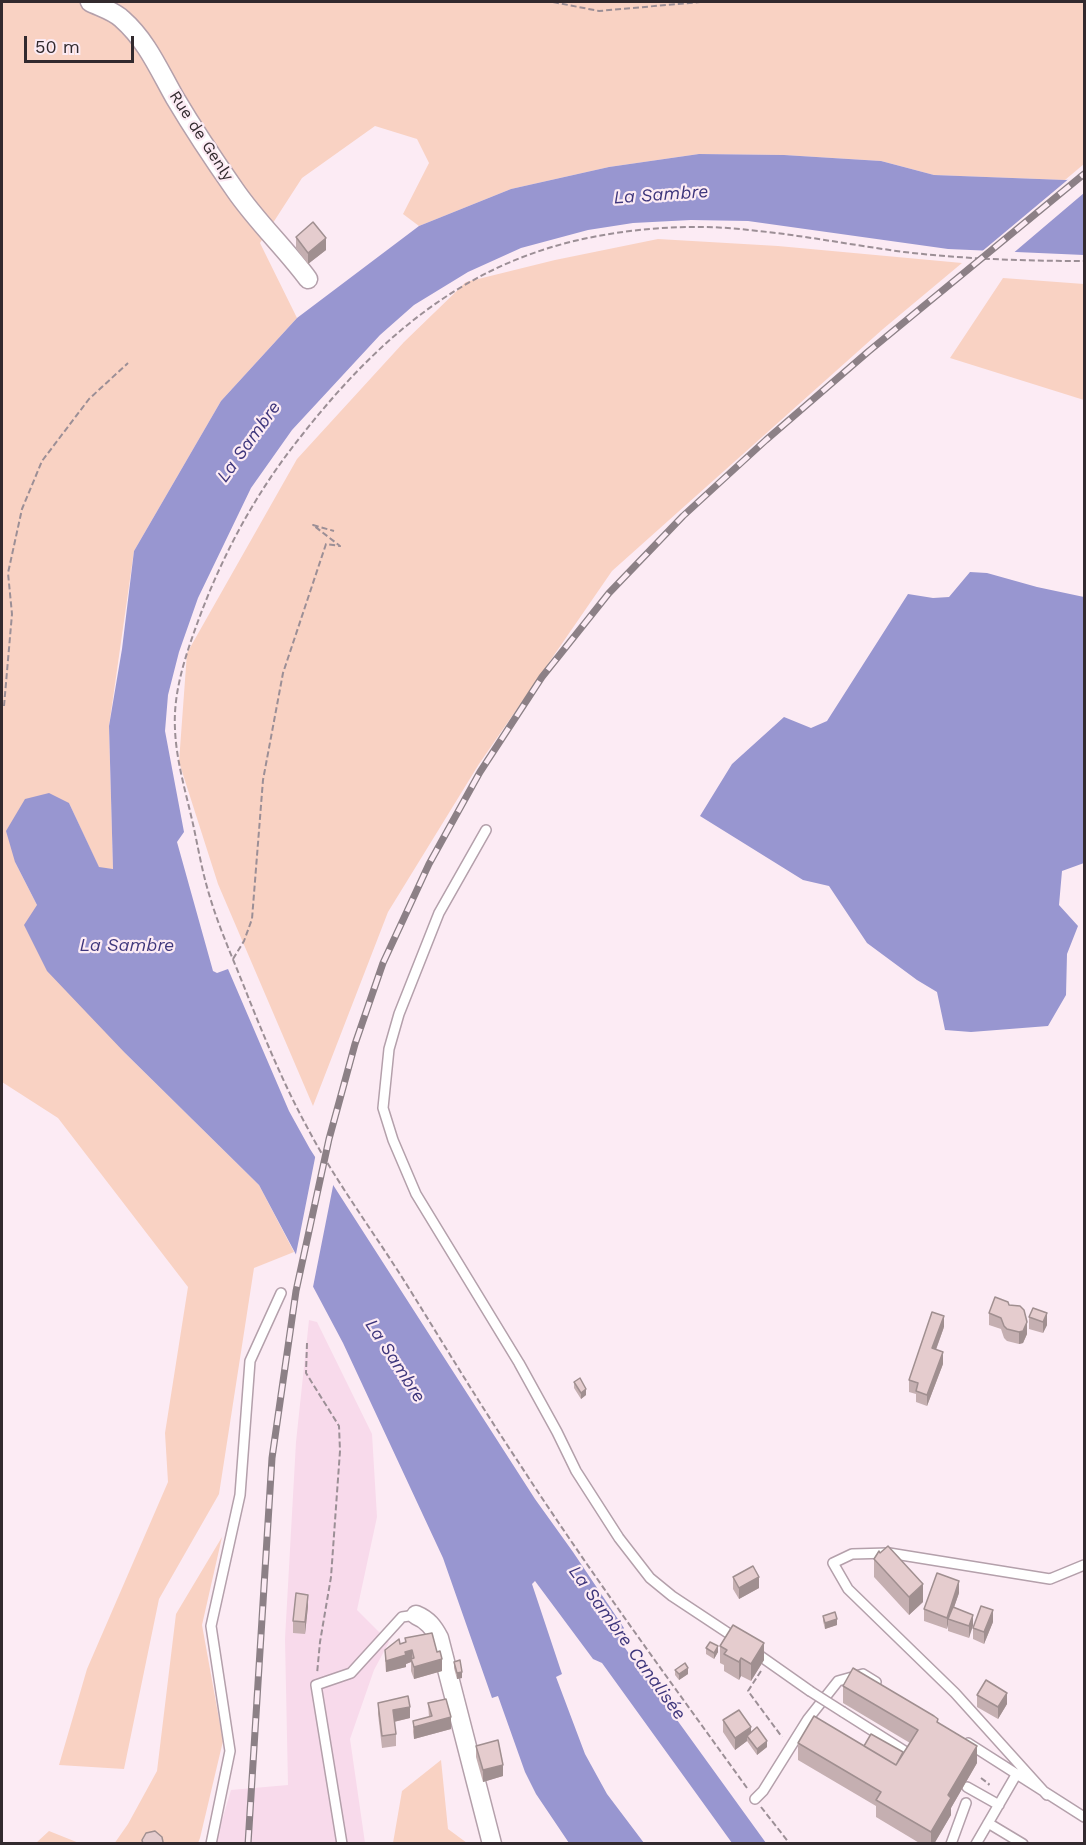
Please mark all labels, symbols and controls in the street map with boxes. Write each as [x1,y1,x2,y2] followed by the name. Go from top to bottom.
[27,24,136,62] scale bar
[35,36,80,57] text: 50 m
[165,87,237,185] street label: Rue de Genly
[613,181,709,209] water label: La Sambre
[212,397,286,487] water label: La Sambre
[80,935,174,957] water label: La Sambre
[360,1315,430,1407] water label: La Sambre
[564,1562,690,1724] water label: La Sambre Canalisée

